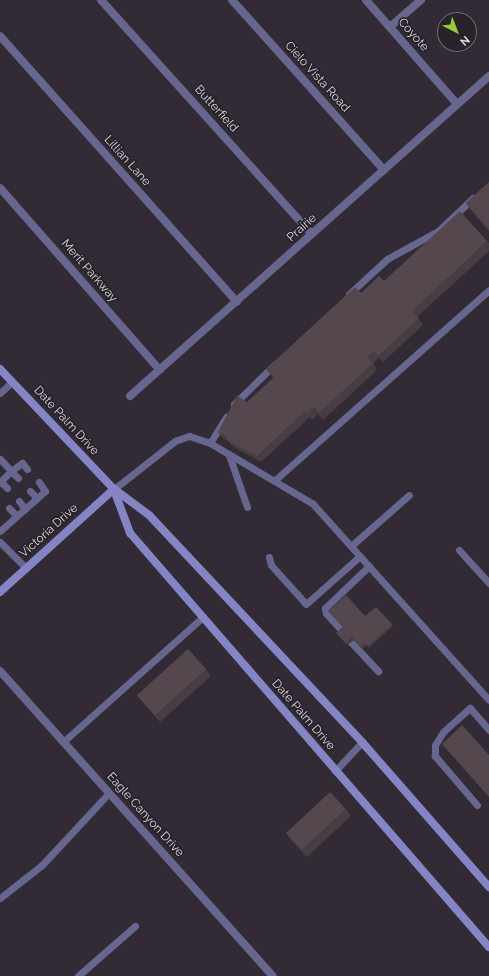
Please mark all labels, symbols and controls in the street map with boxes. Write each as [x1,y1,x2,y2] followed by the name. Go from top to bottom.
[437,12,477,52] north arrow
[395,15,431,55] street label: Coyote
[457,33,472,48] text: N
[281,39,353,115] street label: Cielo Vista Road
[191,83,241,135] street label: Butterfield
[101,133,153,189] street label: Lillian Lane
[284,211,320,245] street label: Prairie
[58,237,120,305] street label: Merit Parkway
[30,384,102,458] street label: Date Palm Drive
[17,501,81,561] street label: Victoria Drive
[268,677,338,753] street label: Date Palm Drive
[103,770,187,860] street label: Eagle Canyon Drive

